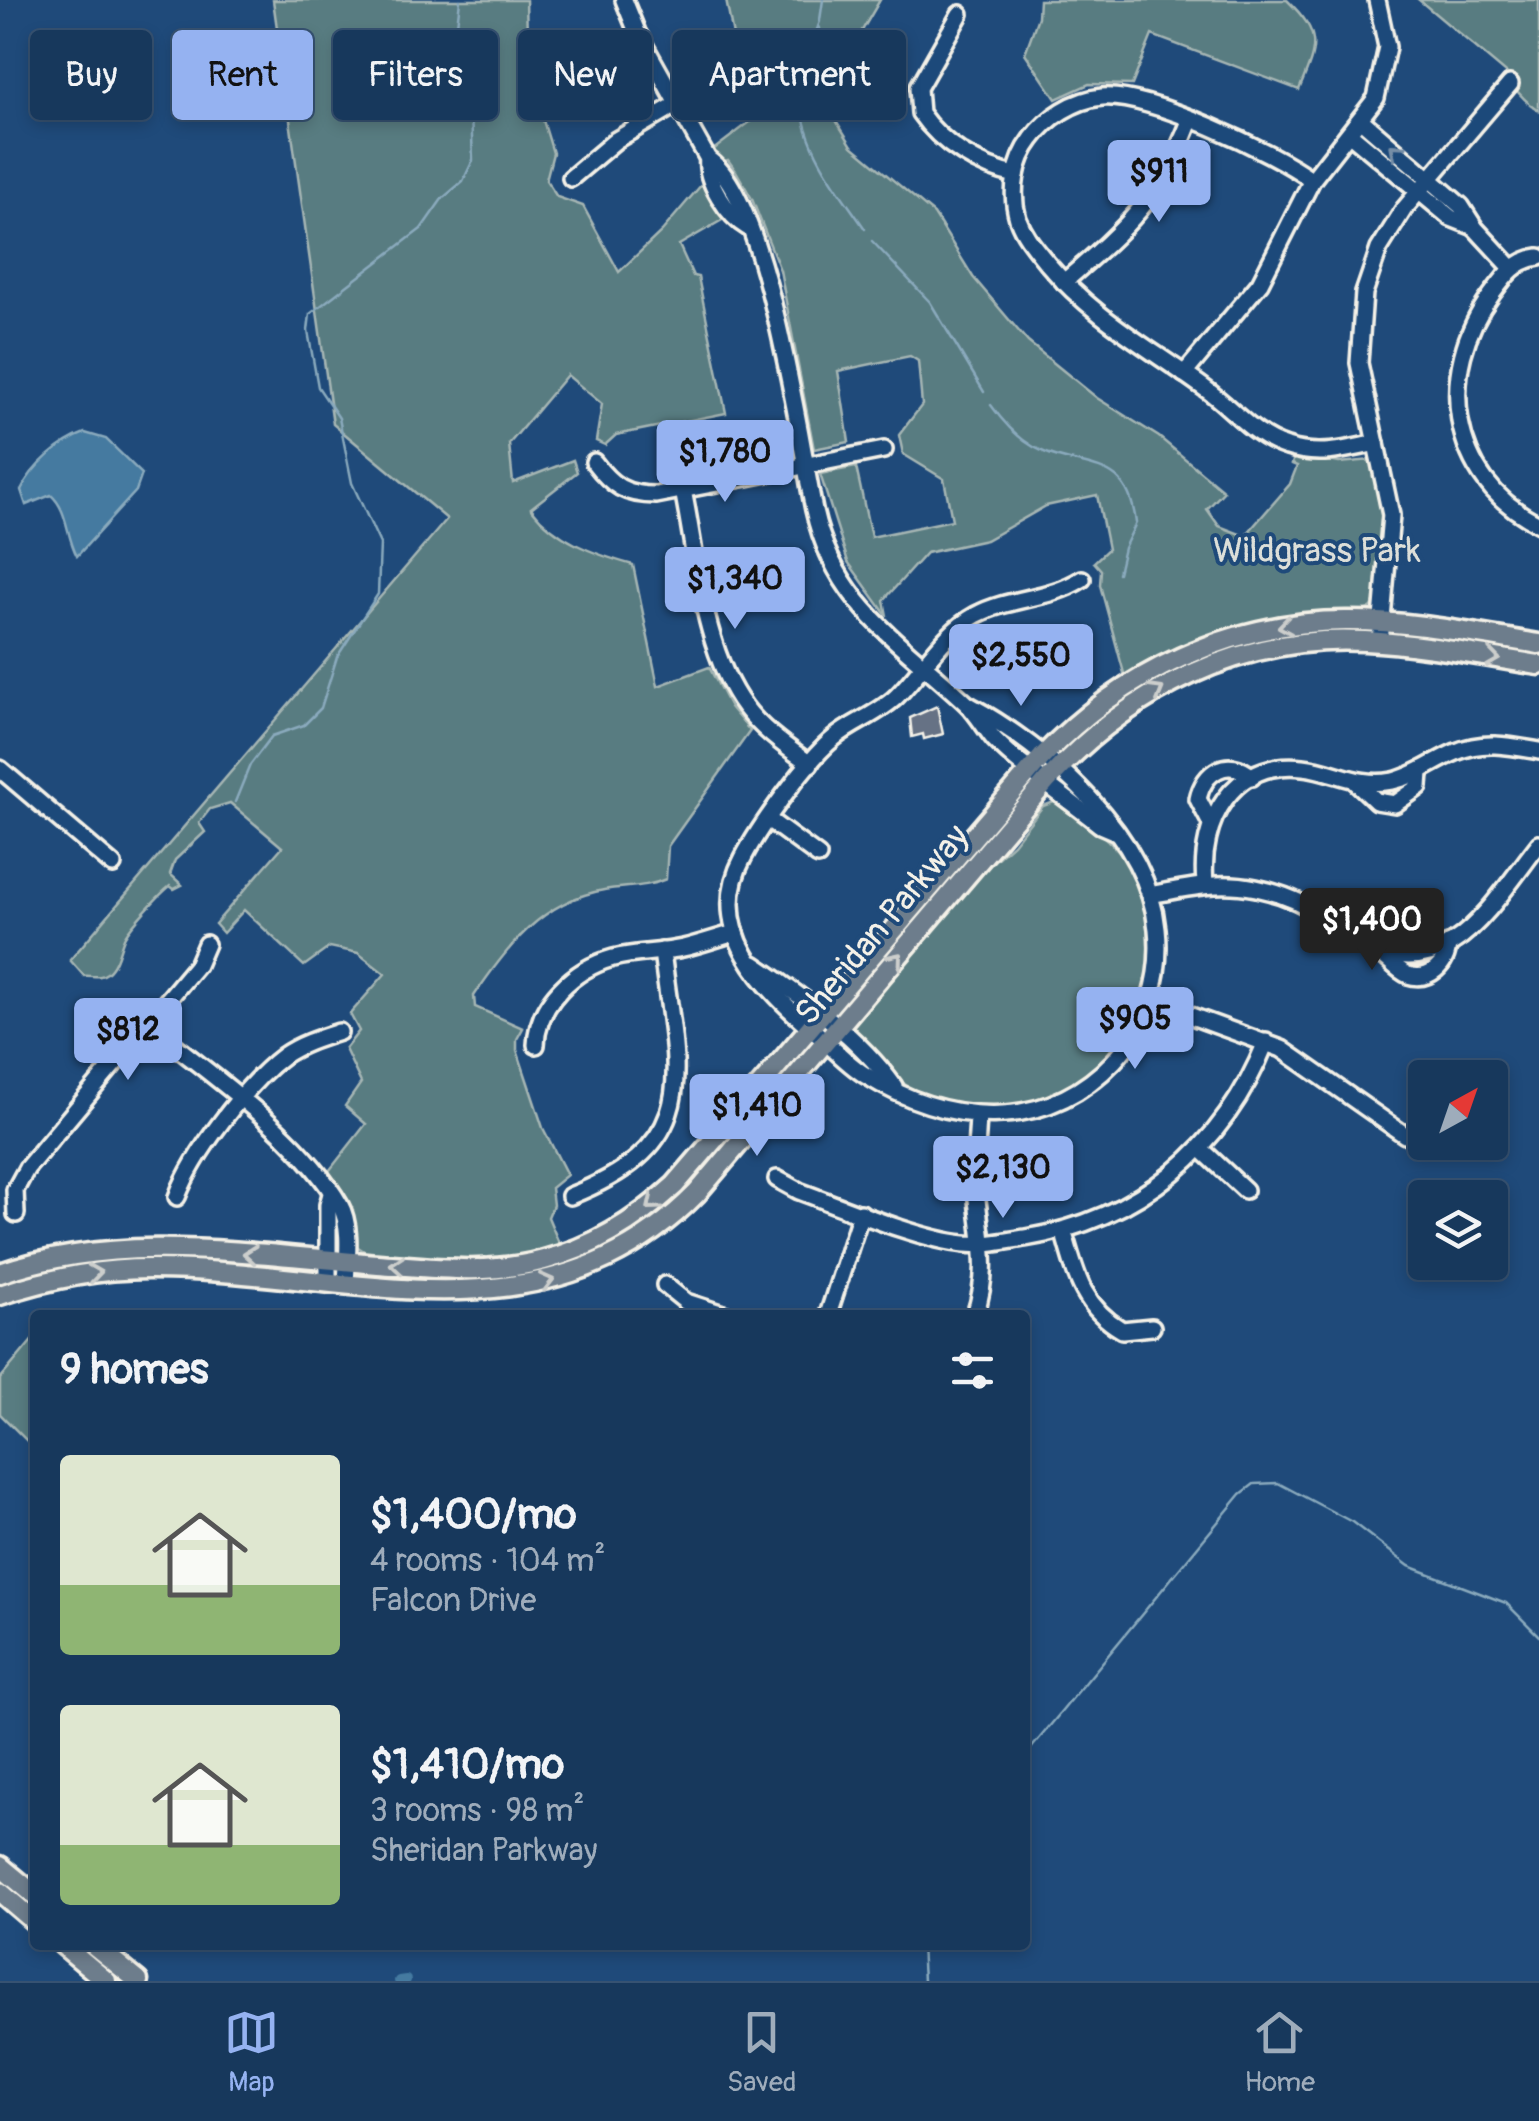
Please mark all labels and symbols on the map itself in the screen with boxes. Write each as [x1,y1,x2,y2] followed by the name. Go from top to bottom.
[1100,140,1218,225] pin: $911
[1389,143,1408,161] one-way arrow
[644,420,806,505] pin: $1,780
[1213,529,1421,573] park label: Wildgrass Park
[654,547,816,632] pin: $1,340
[1277,615,1293,636] one-way arrow
[940,624,1102,709] pin: $2,550
[1484,646,1501,667] one-way arrow
[1146,683,1164,703] one-way arrow
[785,816,979,1034] street label: Sheridan Parkway
[1291,888,1453,973] pin: $1,400
[885,952,903,970] one-way arrow
[1076,987,1194,1072] pin: $905
[69,998,187,1083] pin: $812
[1408,1060,1508,1160] north arrow
[676,1074,838,1159] pin: $1,410
[922,1136,1084,1221] pin: $2,130
[646,1193,664,1211] one-way arrow
[242,1244,258,1265] one-way arrow
[388,1255,404,1277] one-way arrow
[86,1263,103,1284] one-way arrow
[538,1272,555,1293] one-way arrow

